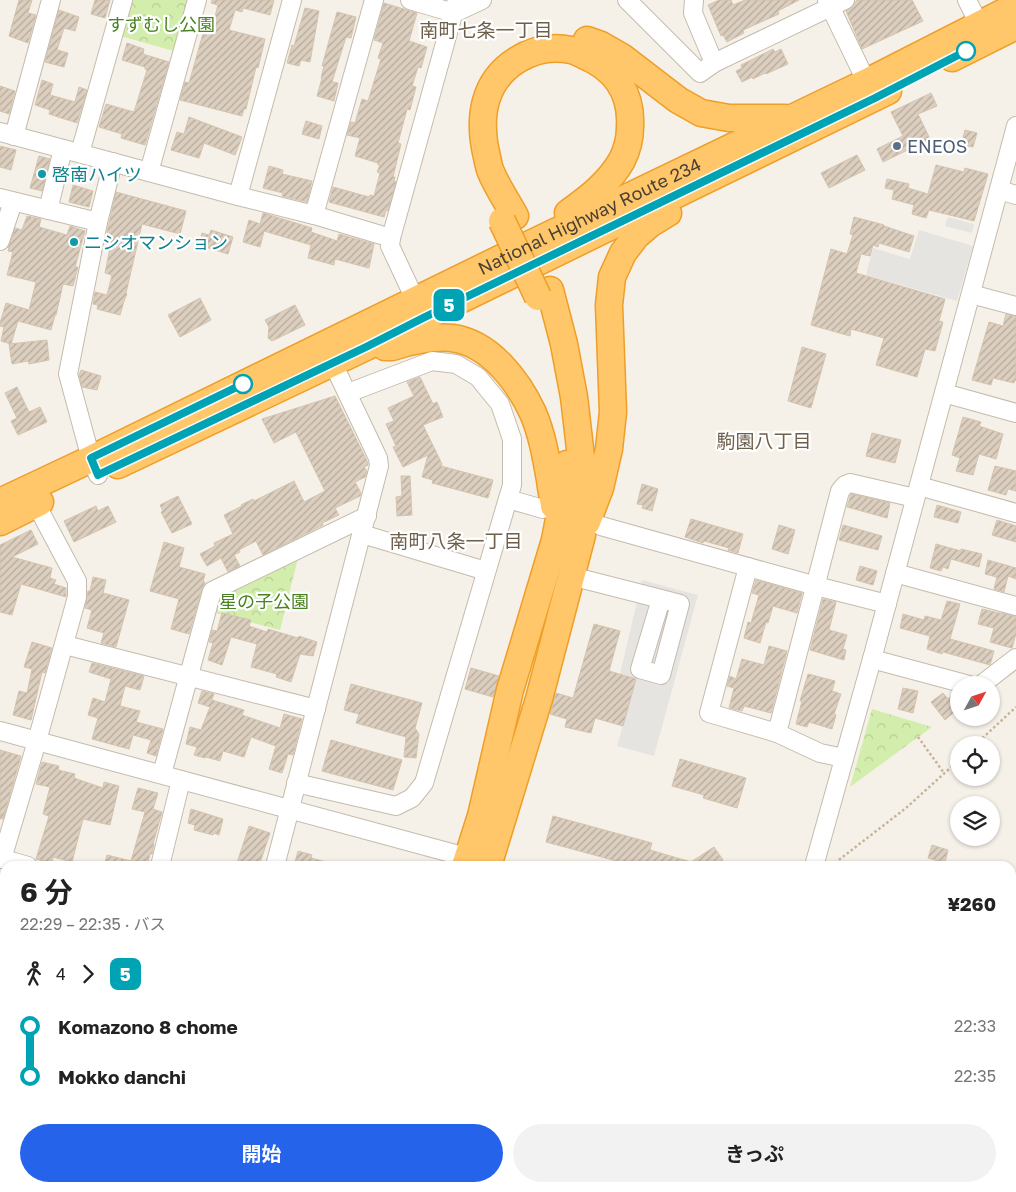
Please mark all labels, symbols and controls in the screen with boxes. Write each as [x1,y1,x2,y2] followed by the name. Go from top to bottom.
[107,13,215,35] park label: すずむし公園
[419,18,553,41] district label: 南町七条一丁目
[956,41,976,61] unlabelled marker
[907,135,967,157] place label: ENEOS
[891,140,903,152] marker: ENEOS
[474,153,704,279] street label: National Highway Route 234
[52,163,142,185] place label: 啓南ハイツ
[36,168,48,180] marker: 啓南ハイツ
[84,231,228,253] place label: ニシオマンション
[68,236,80,248] marker: ニシオマンション
[433,289,465,321] line badge: 5
[444,294,454,316] text: 5
[233,374,253,394] unlabelled marker
[716,429,812,452] district label: 駒園八丁目
[389,529,523,552] district label: 南町八条一丁目
[219,590,309,612] park label: 星の子公園
[950,676,1000,726] north arrow
[950,676,1000,846] map controls
[950,736,1000,786] button: locate
[950,796,1000,846] button: layers
[20,875,73,908] text: 6 分
[947,892,996,915] text: ¥260
[20,914,166,934] text: 22:29 – 22:35 · バス
[20,960,48,988] icon: walk
[74,960,102,988] icon: forward
[120,963,131,985] text: 5
[56,964,66,984] text: 4
[58,1015,238,1038] text: Komazono 8 chome
[954,1016,996,1036] text: 22:33
[58,1065,186,1088] text: Mokko danchi
[954,1066,996,1086] text: 22:35
[20,1124,503,1182] button: 開始
[513,1124,996,1182] button: きっぷ

